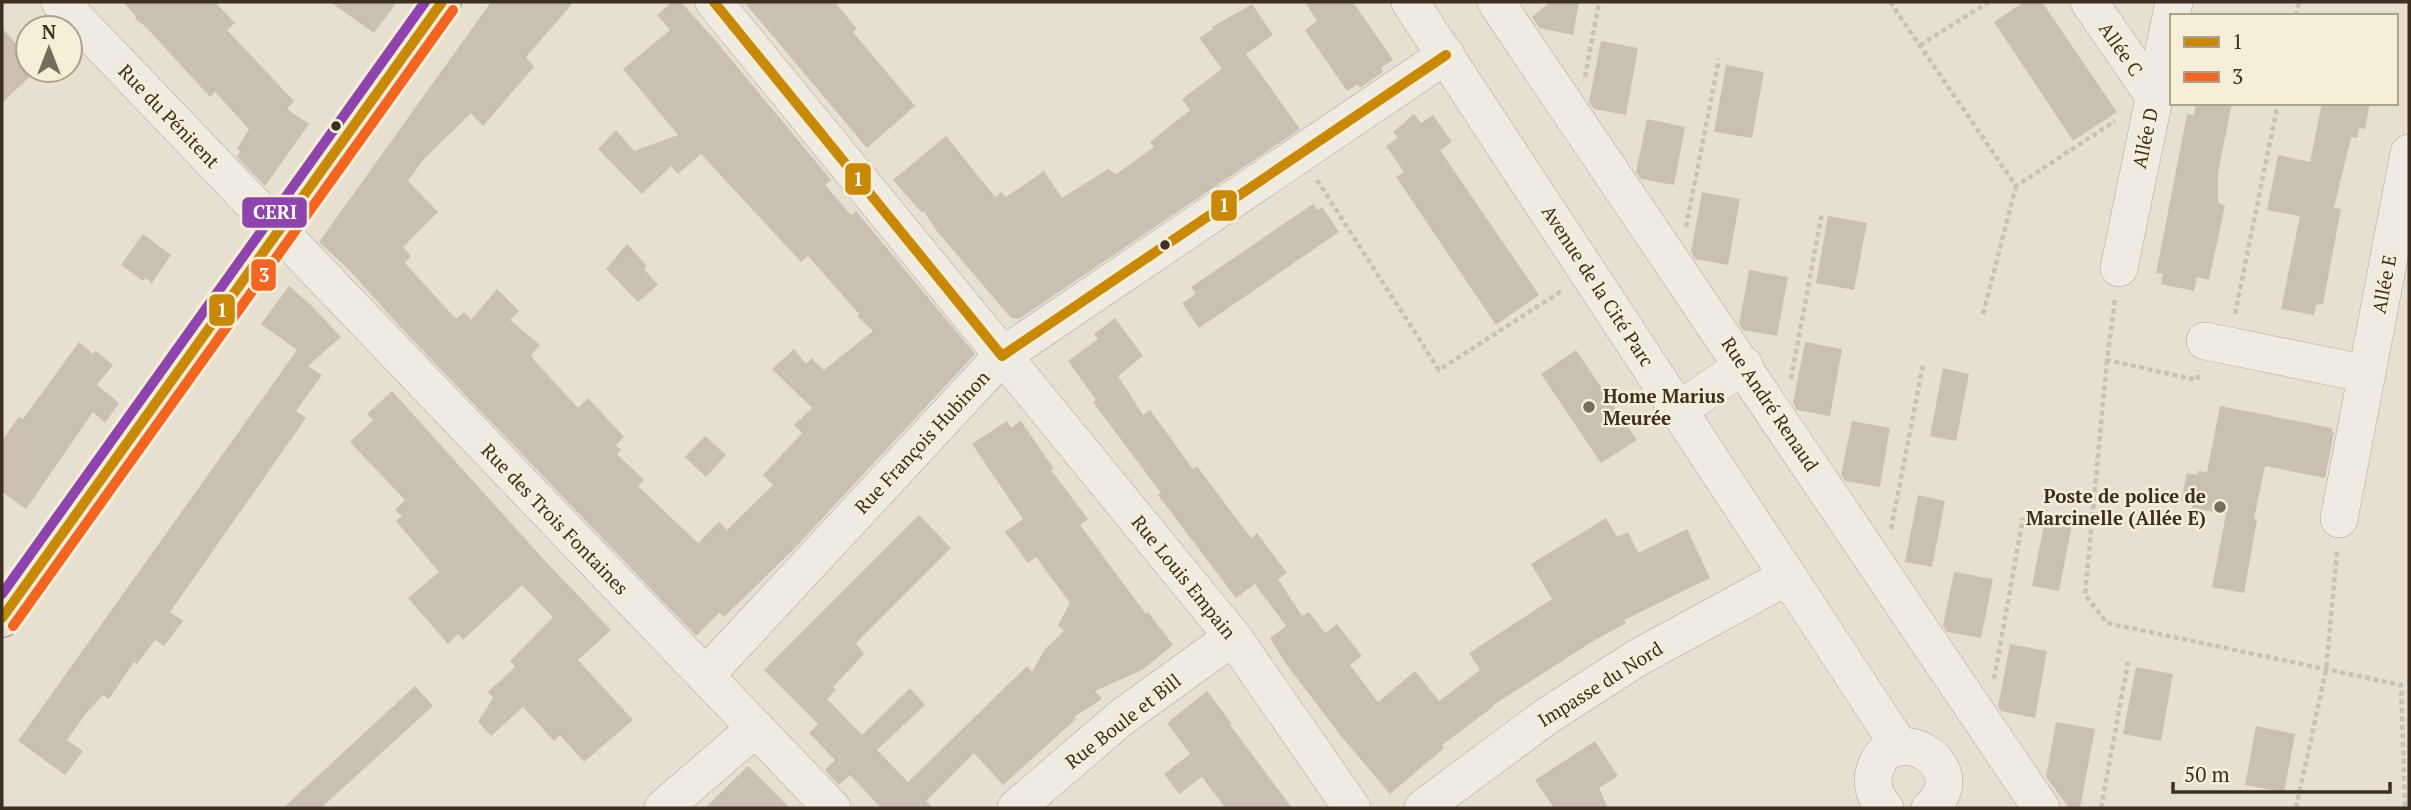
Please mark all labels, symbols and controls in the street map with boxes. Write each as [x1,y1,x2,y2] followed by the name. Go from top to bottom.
[14,14,84,84] north arrow
[2170,14,2397,105] legend
[2094,17,2149,81] street label: Allée C
[42,19,57,44] text: N
[2232,27,2243,55] text: 1
[113,58,225,173] street label: Rue du Pénitent
[2232,62,2243,90] text: 3
[2126,105,2163,171] street label: Allée D
[329,119,343,133] unlabelled marker
[844,162,872,196] line badge: 1
[853,166,863,191] text: 1
[1210,189,1238,222] line badge: 1
[1219,192,1229,217] text: 1
[241,196,308,229] line badge: CERI
[253,199,297,224] text: CERI
[1537,200,1660,371] street label: Avenue de la Cité Parc
[1158,238,1172,252] unlabelled marker
[2366,252,2401,315] street label: Allée E
[250,258,277,292] line badge: 3
[259,262,269,287] text: 3
[208,293,236,327] line badge: 1
[217,297,227,322] text: 1
[1716,332,1825,476] street label: Rue André Renaud
[849,365,995,519] street label: Rue François Hubinon
[1603,383,1725,430] place label: Home Marius Meurée
[1581,399,1597,415] marker: Home Marius Meurée
[476,438,634,600] street label: Rue des Trois Fontaines
[2026,483,2206,530] place label: Poste de police de Marcinelle (Allée E)
[2212,499,2228,515] marker: Poste de police de Marcinelle (Allée E)
[1127,510,1242,644] street label: Rue Louis Empain
[1533,635,1667,732] street label: Impasse du Nord
[1060,668,1186,774] street label: Rue Boule et Bill
[2173,750,2390,794] scale bar
[2184,760,2230,788] text: 50 m

